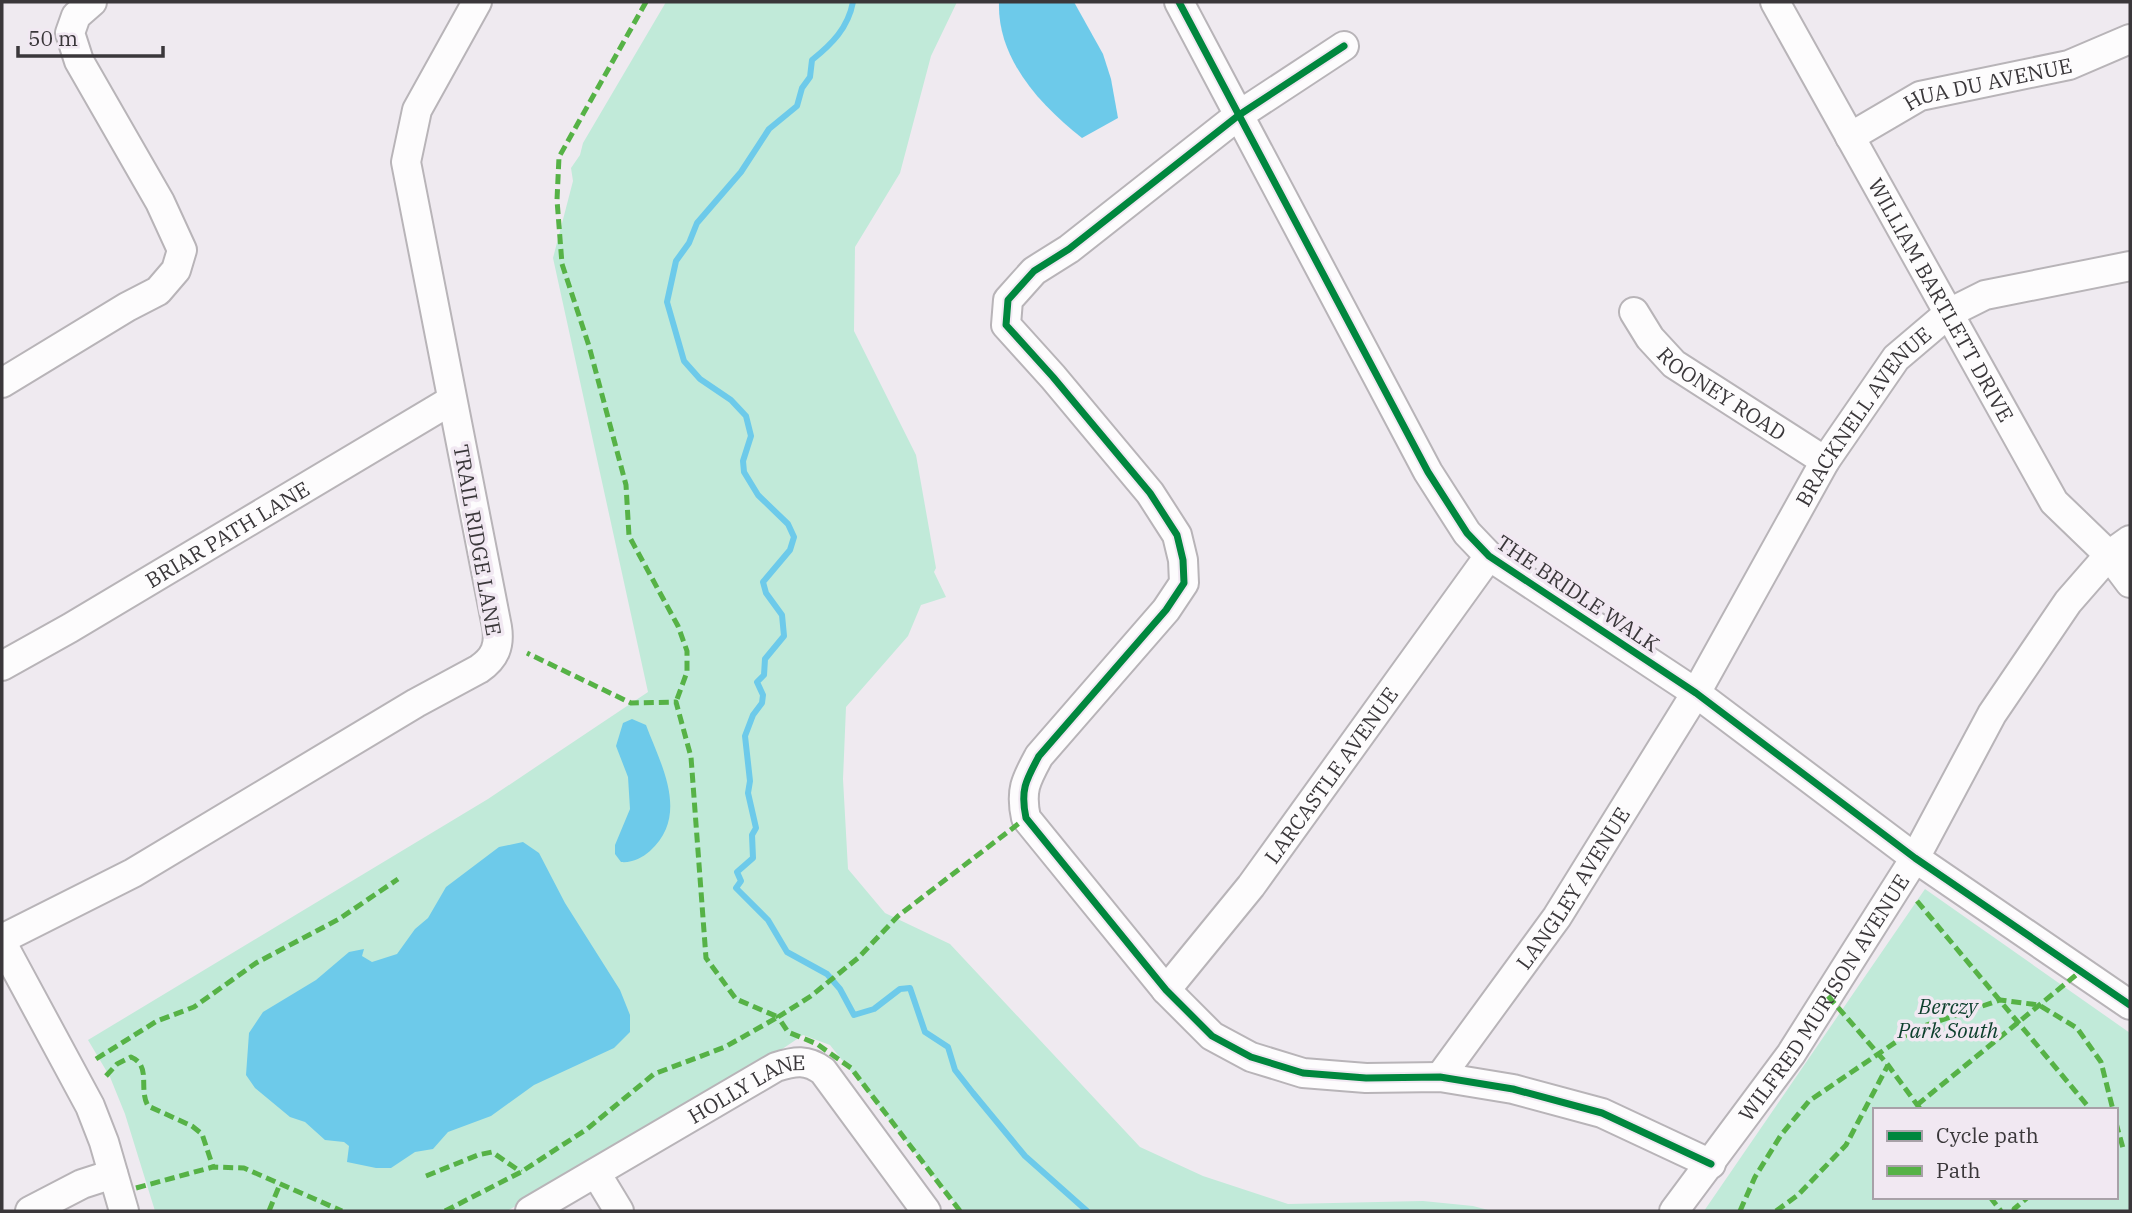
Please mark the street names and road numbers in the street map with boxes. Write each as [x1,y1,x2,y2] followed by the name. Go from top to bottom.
[1898,51,2074,117] street label: HUA DU AVENUE
[1862,173,2020,427] street label: WILLIAM BARTLETT DRIVE
[1789,320,1937,511] street label: BRACKNELL AVENUE
[1651,341,1792,446] street label: ROONEY ROAD
[447,442,509,638] street label: TRAIL RIDGE LANE
[140,474,314,594] street label: BRIAR PATH LANE
[1491,528,1665,658] street label: THE BRIDLE WALK
[1258,681,1404,869] street label: LARCASTLE AVENUE
[1509,802,1636,975] street label: LANGLEY AVENUE
[1732,869,1915,1126] street label: WILFRED MURISON AVENUE
[683,1048,806,1130] street label: HOLLY LANE

